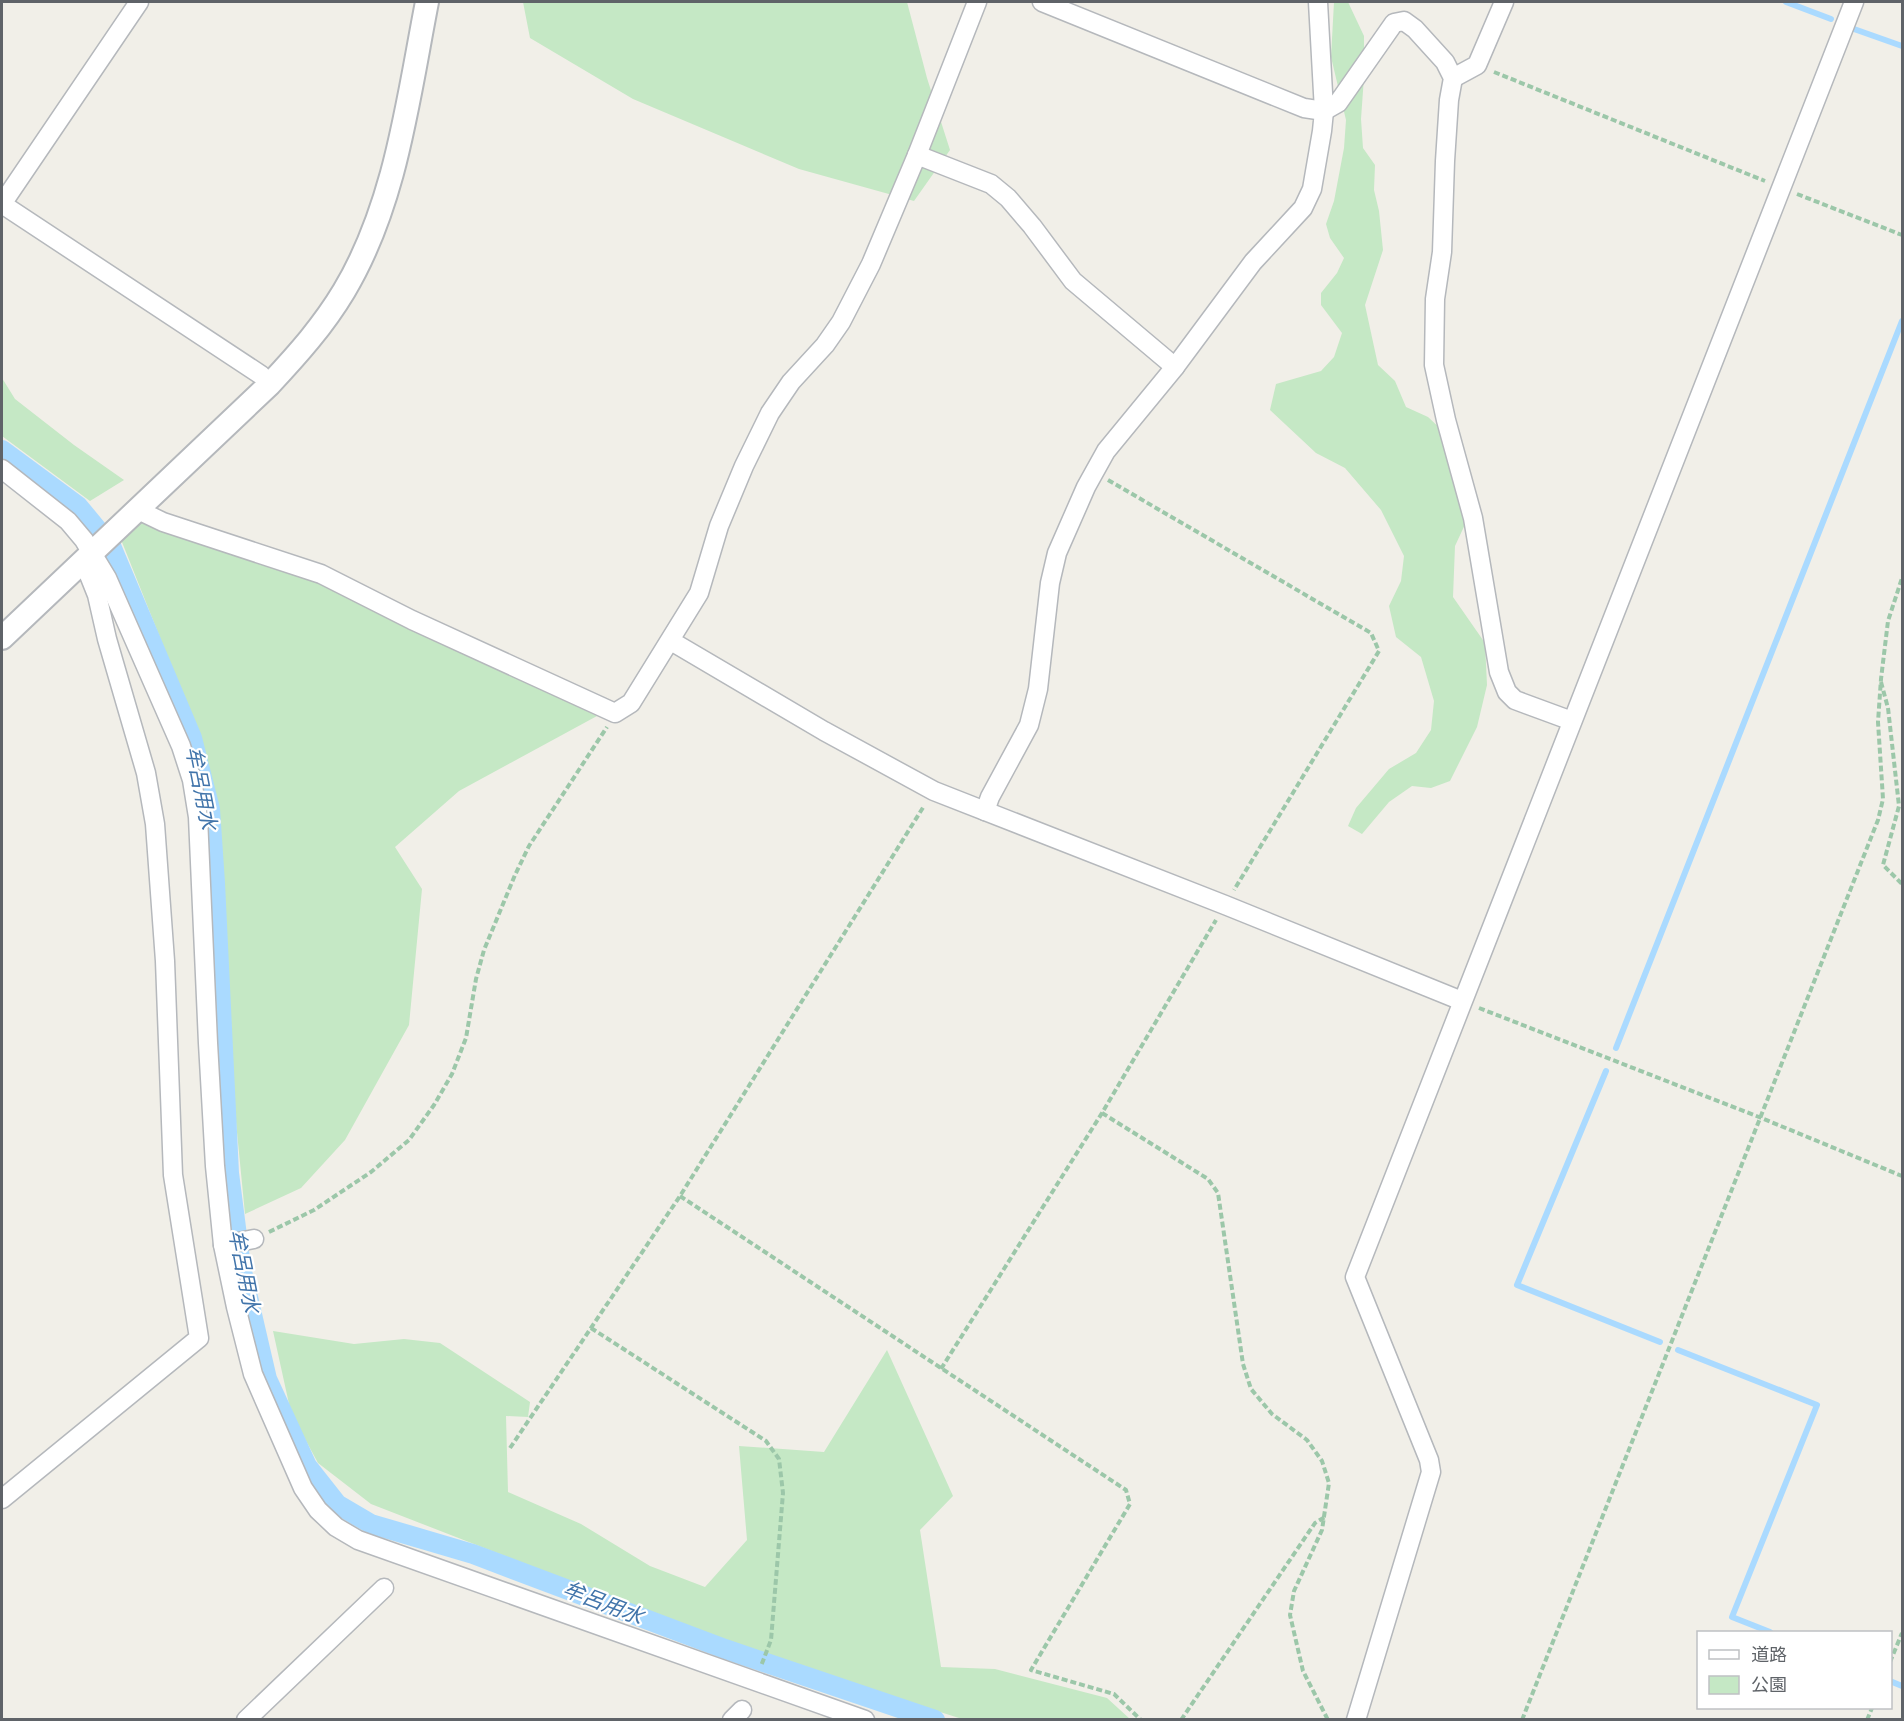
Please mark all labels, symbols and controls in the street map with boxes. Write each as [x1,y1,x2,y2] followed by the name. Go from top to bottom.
[182,744,221,833] water label: 牟呂用水
[225,1227,264,1316] water label: 牟呂用水
[560,1577,648,1629] water label: 牟呂用水
[1697,1631,1892,1709] legend
[1751,1645,1787,1665] text: 道路
[1751,1675,1787,1695] text: 公園

